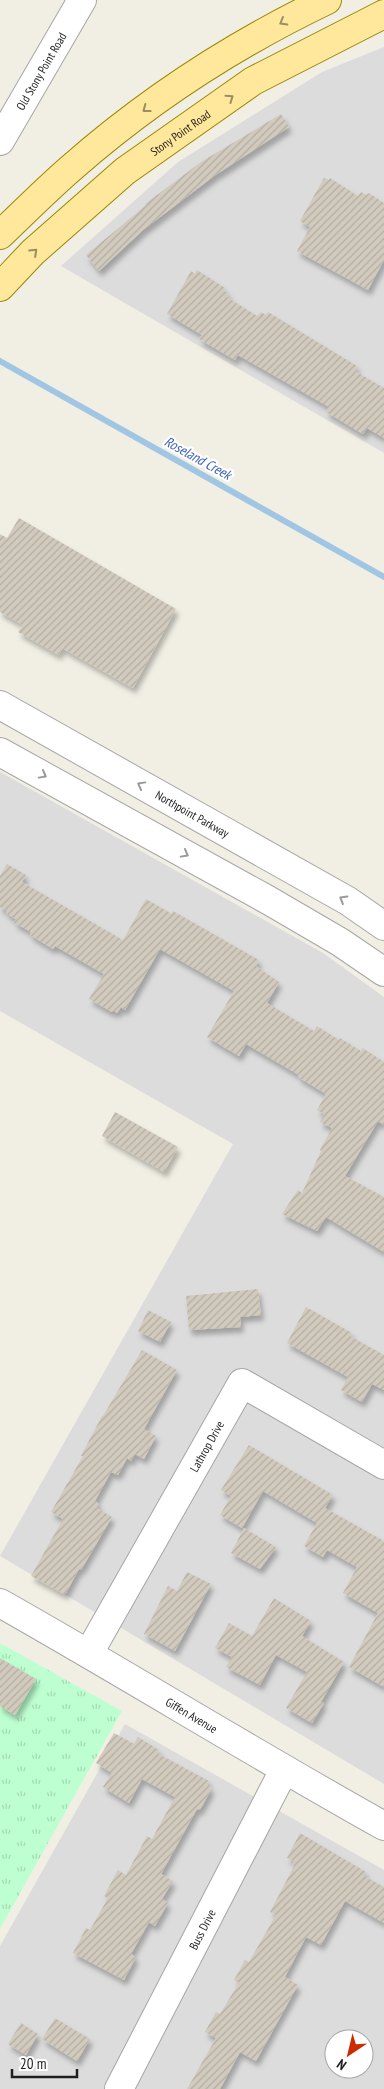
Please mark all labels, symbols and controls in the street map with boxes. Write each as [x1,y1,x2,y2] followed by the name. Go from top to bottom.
[280,15,289,25] one-way arrow
[12,30,69,112] street label: Old Stony Point Road
[224,95,233,104] one-way arrow
[143,103,152,111] one-way arrow
[147,106,213,159] street label: Stony Point Road
[28,249,37,258] one-way arrow
[161,432,236,485] water label: Roseland Creek
[37,769,46,779] one-way arrow
[137,781,146,791] one-way arrow
[153,787,233,840] street label: Northpoint Parkway
[180,848,189,858] one-way arrow
[340,895,349,905] one-way arrow
[186,1418,227,1474] street label: Lathrop Drive
[163,1694,220,1736] street label: Giffen Avenue
[185,1906,218,1952] street label: Buss Drive
[324,2029,374,2079] north arrow
[12,2046,78,2078] scale bar
[20,2054,46,2073] text: 20 m
[333,2055,350,2074] text: N

